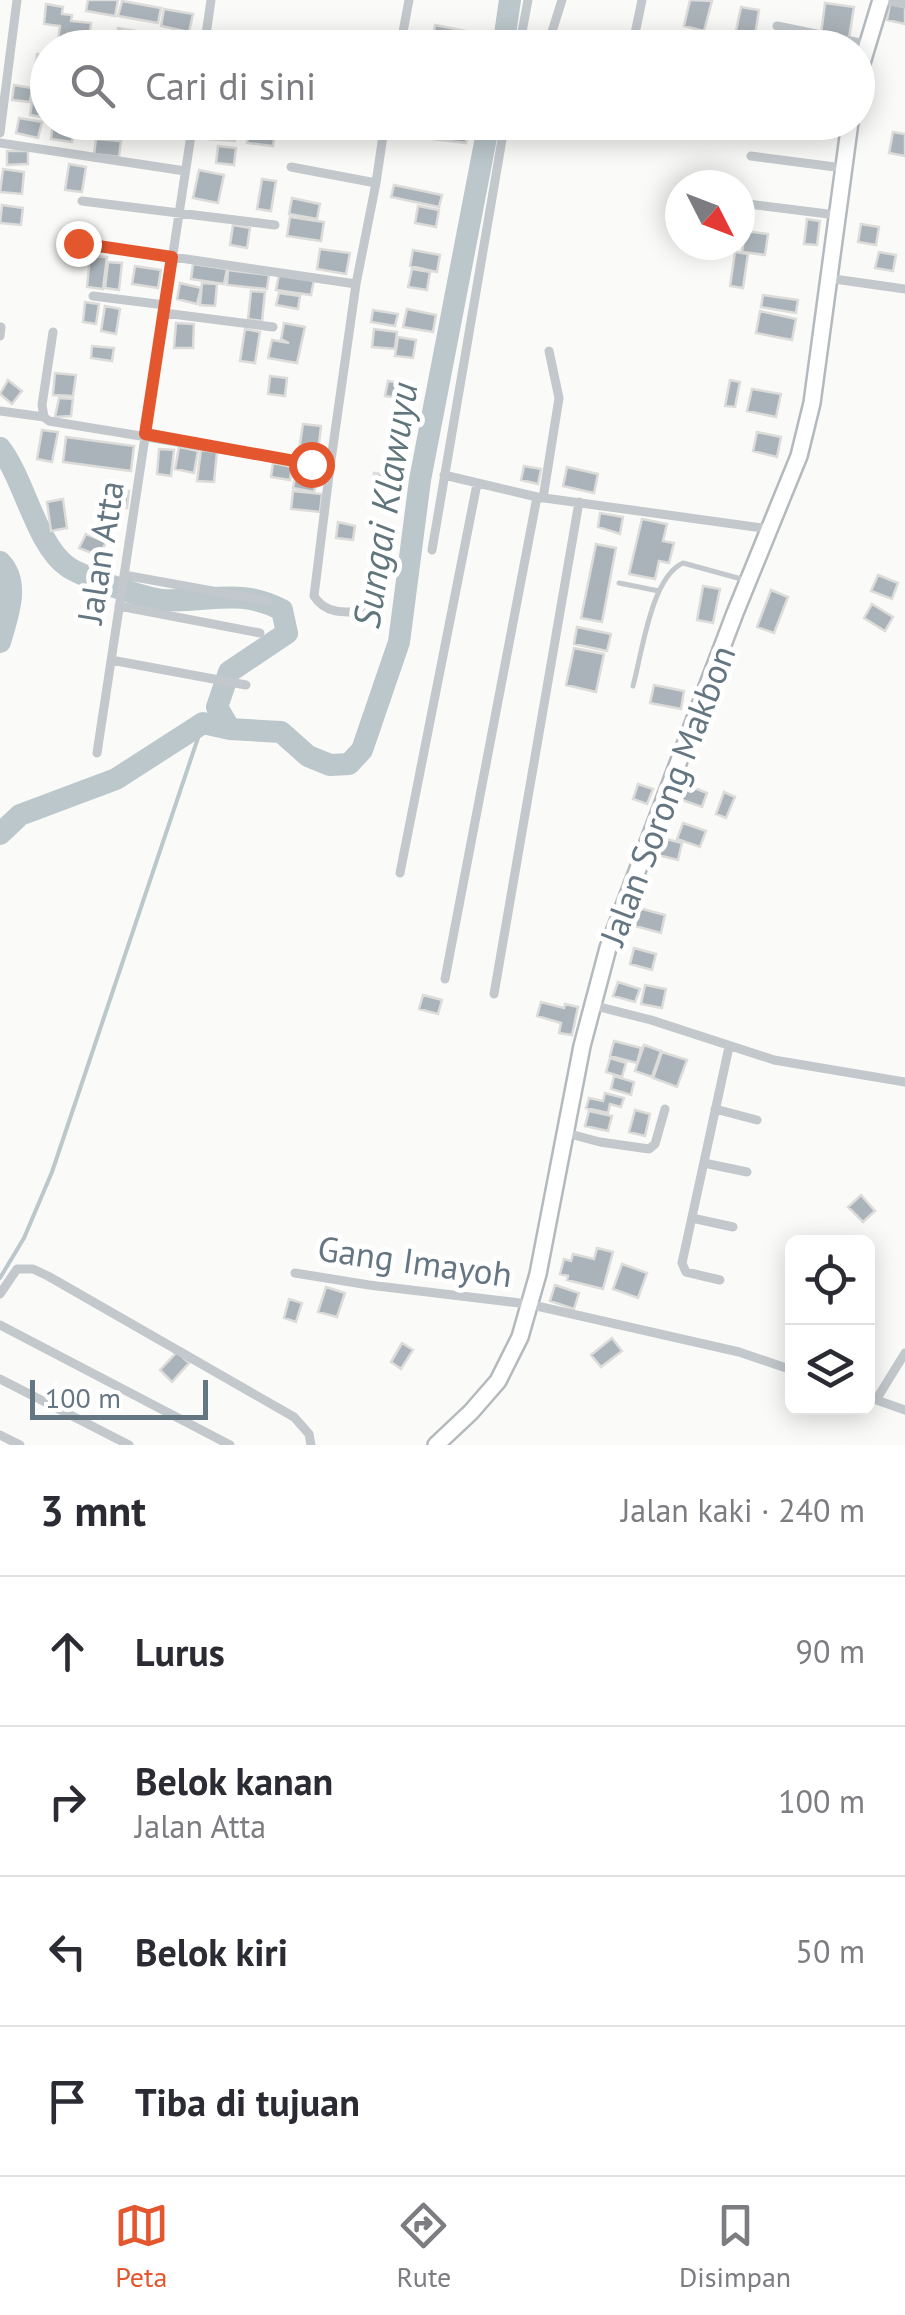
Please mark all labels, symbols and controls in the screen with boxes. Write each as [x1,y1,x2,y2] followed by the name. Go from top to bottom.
[30,30,875,140] search box
[65,58,120,113] icon: search
[145,61,316,110] text: Cari di sini
[665,170,755,260] north arrow
[56,221,102,267] route end
[340,379,428,631] water label: Sungai Klawuyu
[289,442,335,488] route start
[66,478,134,628] street label: Jalan Atta
[588,639,745,953] street label: Jalan Sorong Makbon
[315,1225,515,1297] street label: Gang Imayoh
[785,1235,875,1415] map controls
[785,1235,875,1325] button: locate
[785,1325,875,1415] button: layers
[30,1375,208,1420] scale bar
[45,1379,121,1416] text: 100 m
[40,1483,146,1538] text: 3 mnt
[621,1489,865,1531] text: Jalan kaki · 240 m
[40,1624,95,1679] icon: ahead
[135,1627,225,1676] text: Lurus
[796,1630,865,1672] text: 90 m
[135,1756,333,1805] text: Belok kanan
[40,1774,95,1829] icon: right
[778,1780,865,1822] text: 100 m
[135,1805,266,1847] text: Jalan Atta
[40,1924,95,1979] icon: left
[135,1927,288,1976] text: Belok kiri
[796,1930,865,1972] text: 50 m
[40,2074,95,2129] icon: arrive
[135,2077,360,2126] text: Tiba di tujuan
[114,2198,169,2295] tab: Peta
[396,2198,451,2295] tab: Rute
[679,2198,791,2295] tab: Disimpan

